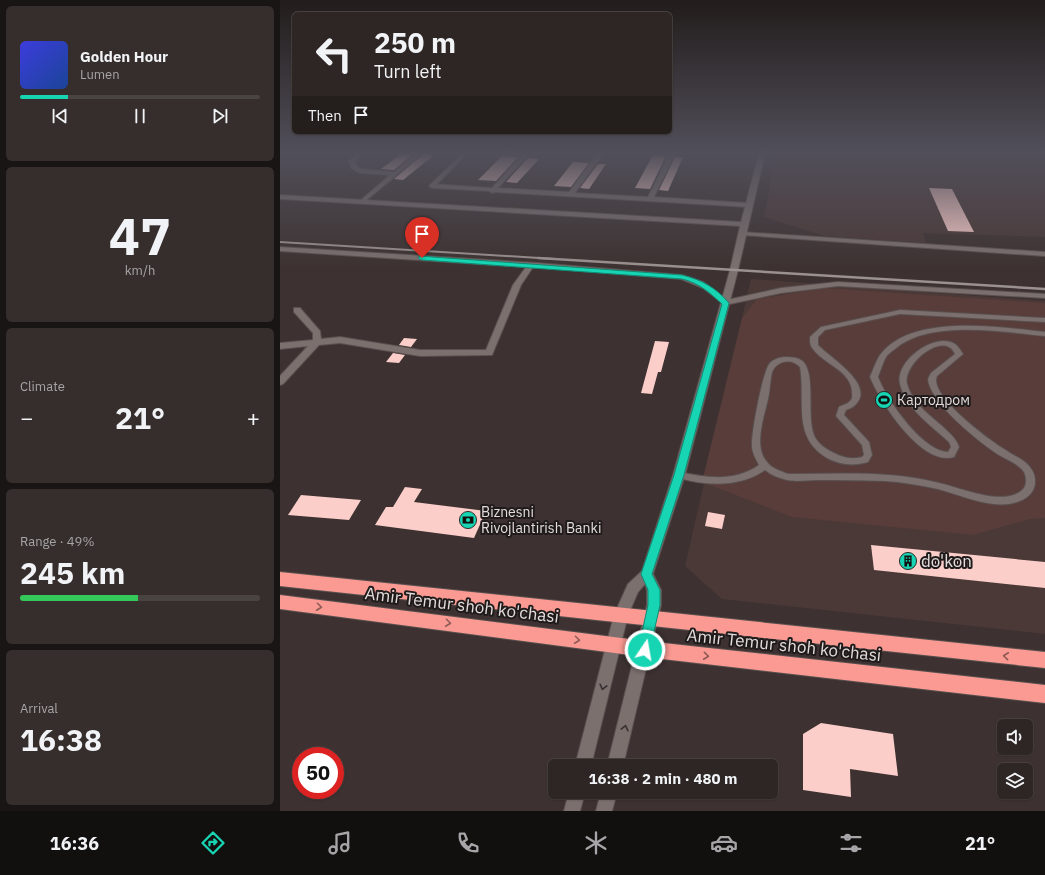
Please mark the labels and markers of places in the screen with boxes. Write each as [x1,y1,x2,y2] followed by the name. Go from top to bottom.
[405,217,439,258] pin
[874,390,894,410] sports icon: Картодром
[897,391,970,409] place label: Картодром
[481,503,601,537] place label: Biznesni Rivojlantirish Banki
[458,510,478,530] bank icon: Biznesni Rivojlantirish Banki
[921,550,972,572] place label: do'kon
[898,551,918,571] building icon: do'kon

